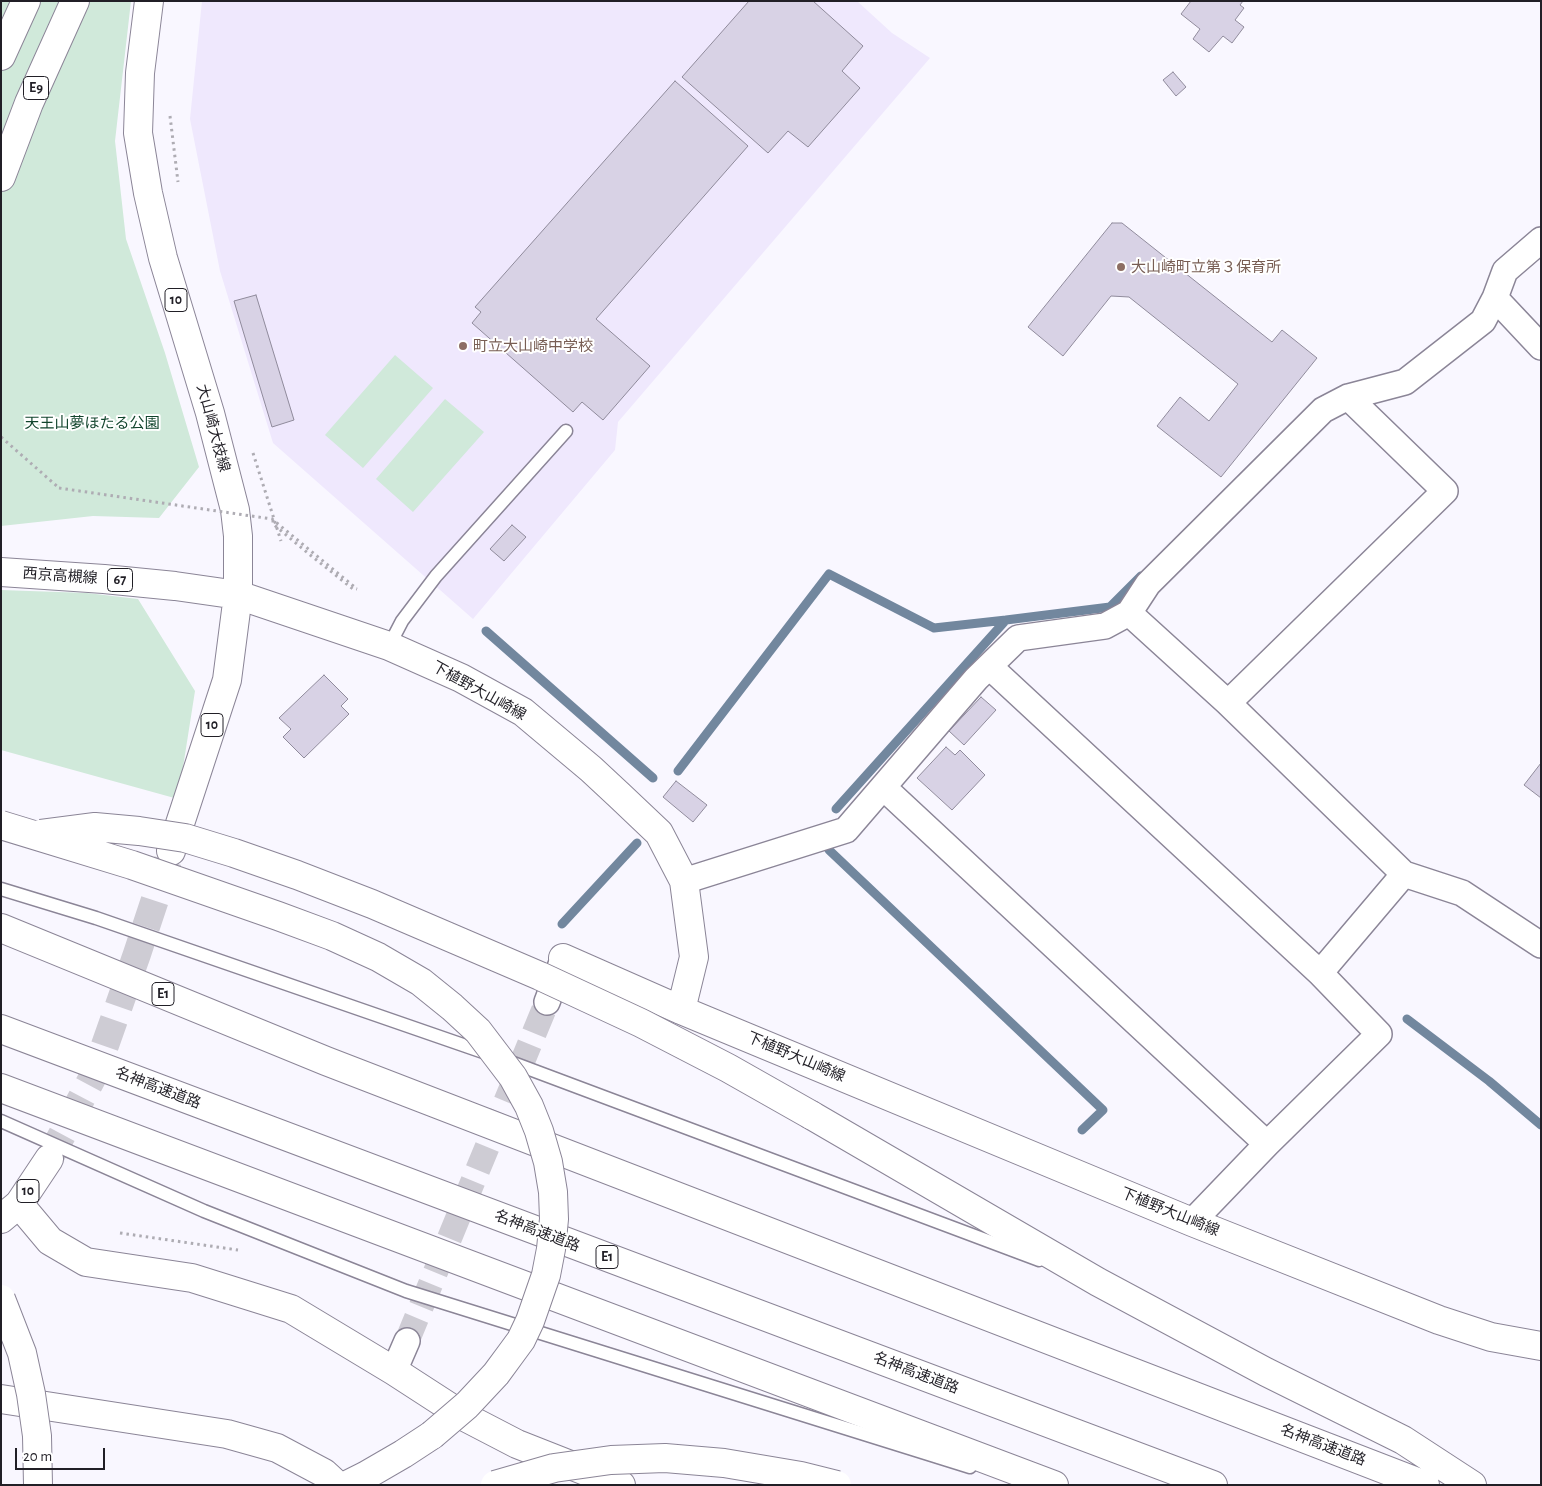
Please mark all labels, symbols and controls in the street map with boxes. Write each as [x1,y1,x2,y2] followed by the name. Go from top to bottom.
[24,76,48,100] road number: E9
[1131,258,1281,276] place label: 大山崎町立第３保育所
[1115,261,1127,273] marker: 大山崎町立第３保育所
[165,288,187,312] road number: 10
[473,337,593,355] place label: 町立大山崎中学校
[457,340,469,352] marker: 町立大山崎中学校
[193,382,233,474] street label: 大山崎大枝線
[25,414,159,432] park label: 天王山夢ほたる公園
[22,564,98,588] street label: 西京高槻線
[108,568,132,592] road number: 67
[429,658,529,724] street label: 下植野大山崎線
[201,714,223,736] road number: 10
[152,982,174,1006] road number: E1
[744,1028,848,1086] street label: 下植野大山崎線
[113,1063,203,1113] street label: 名神高速道路
[17,1180,39,1202] road number: 10
[1118,1184,1222,1240] street label: 下植野大山崎線
[492,1206,582,1256] street label: 名神高速道路
[596,1246,618,1268] road number: E1
[871,1348,961,1398] street label: 名神高速道路
[1278,1420,1368,1470] street label: 名神高速道路
[18,1438,108,1470] scale bar
[23,1449,52,1464] text: 20 m

